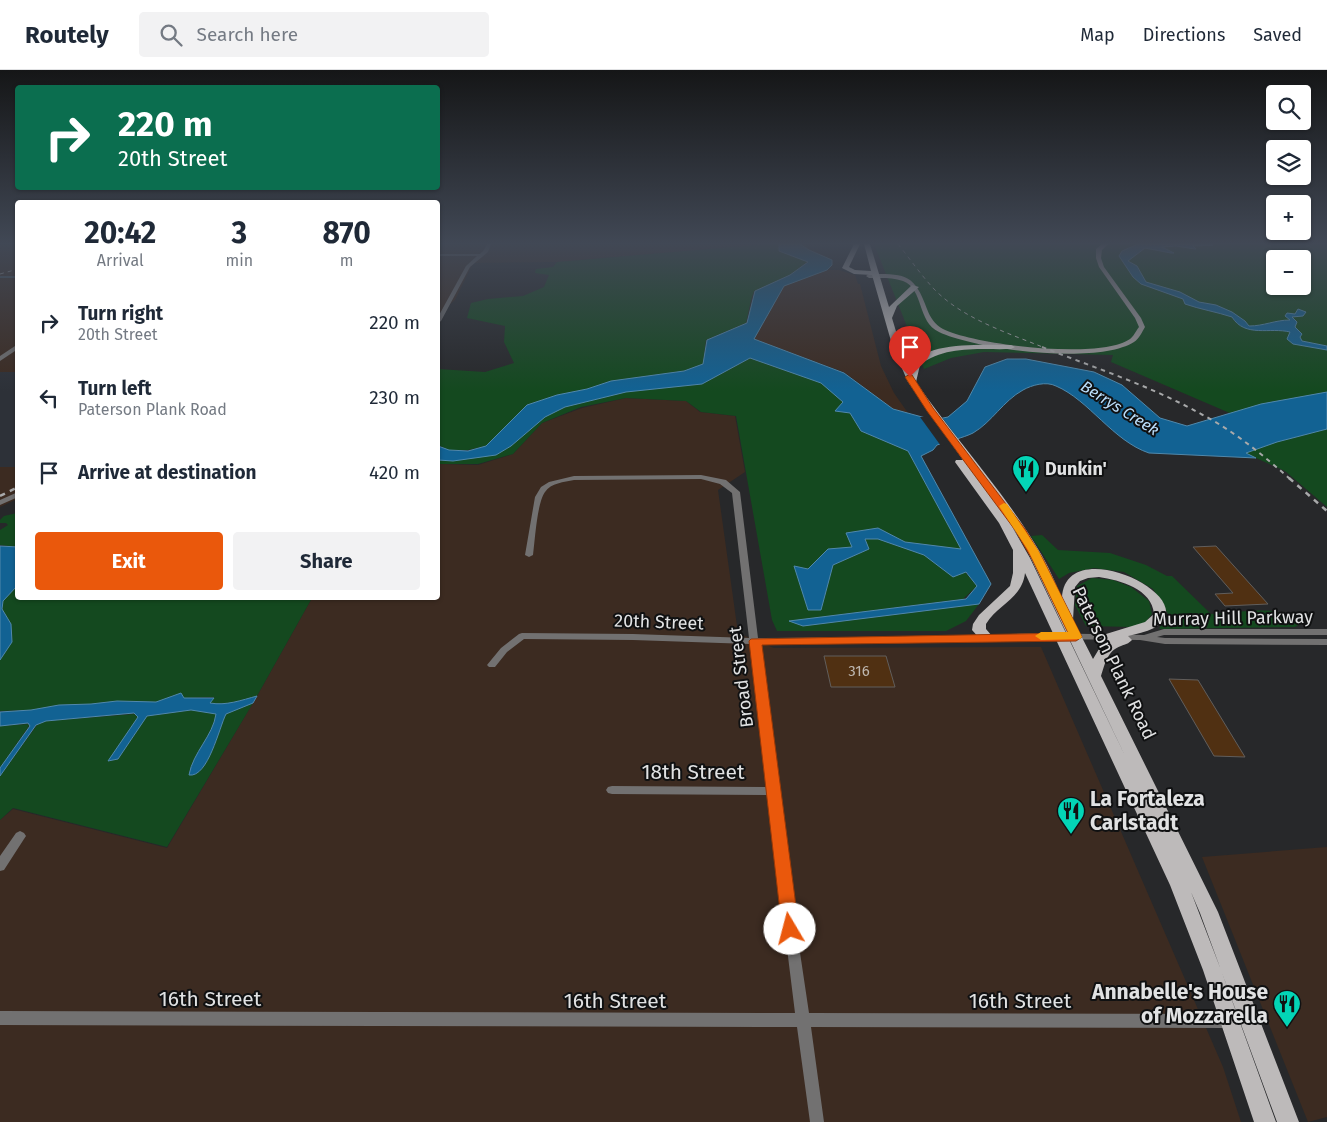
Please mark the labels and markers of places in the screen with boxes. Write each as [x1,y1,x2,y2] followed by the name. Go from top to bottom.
[889,326,931,377] pin
[1011,454,1041,493] restaurant icon: Dunkin'
[1045,458,1107,480] place label: Dunkin'
[1090,786,1205,836] place label: La Fortaleza Carlstadt
[1056,796,1086,835] restaurant icon: La Fortaleza Carlstadt
[1091,979,1268,1029] place label: Annabelle's House of Mozzarella
[1272,989,1302,1028] restaurant icon: Annabelle's House of Mozzarella

